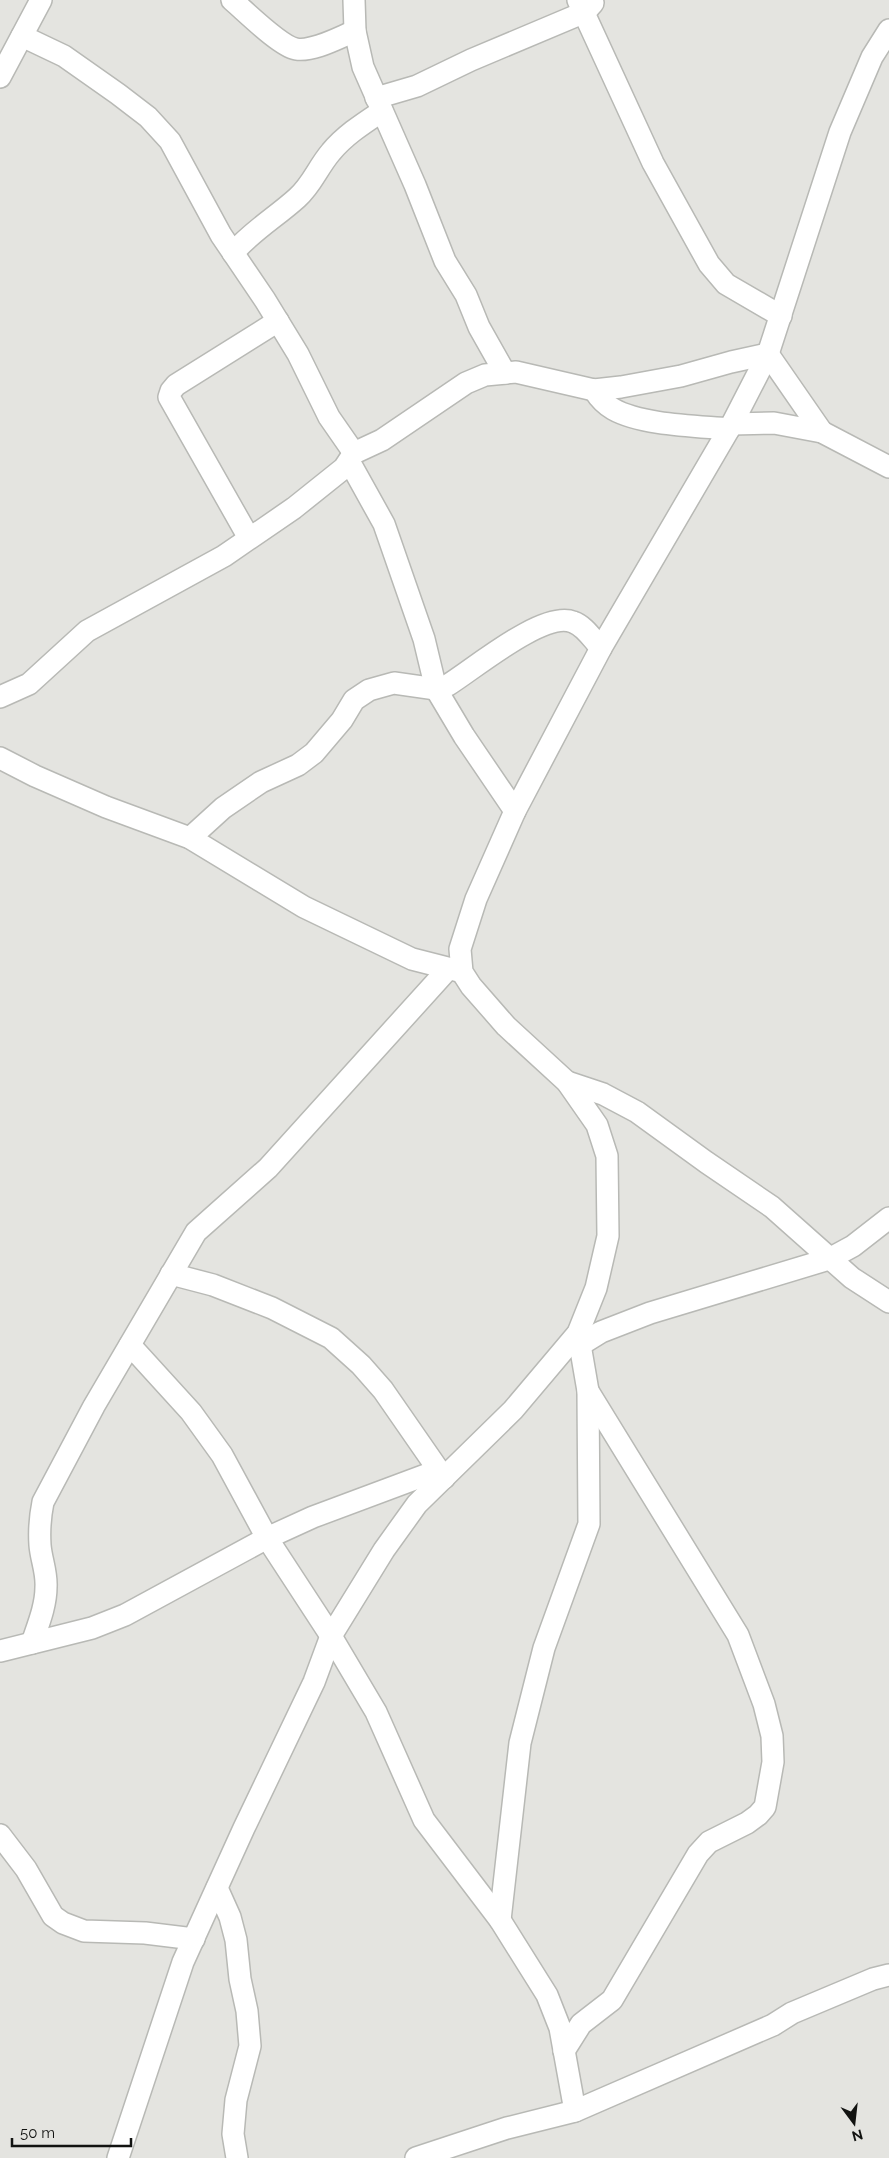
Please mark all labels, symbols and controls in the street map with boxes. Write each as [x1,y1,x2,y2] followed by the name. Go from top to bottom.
[829,2098,879,2148] north arrow
[12,2116,131,2148] scale bar
[20,2124,55,2142] text: 50 m
[850,2126,865,2145] text: N

